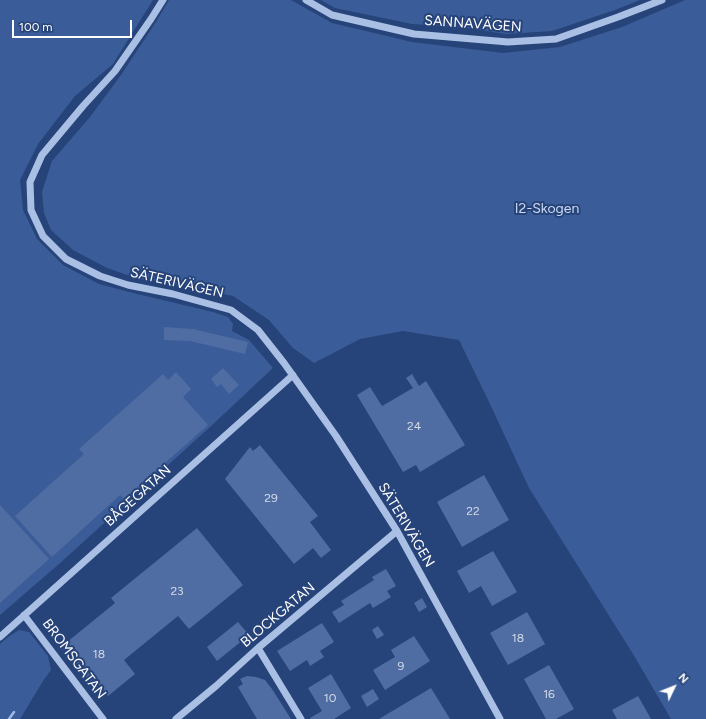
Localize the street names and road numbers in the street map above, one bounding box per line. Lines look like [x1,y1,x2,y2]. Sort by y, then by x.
street label: SANNAVÄGEN [424,12,522,36]
street label: SÄTERIVÄGEN [129,264,225,302]
street label: BÅGEGATAN [101,462,175,530]
street label: SÄTERIVÄGEN [374,480,438,570]
street label: BLOCKGATAN [237,579,319,651]
street label: BROMSGATAN [39,616,109,702]

